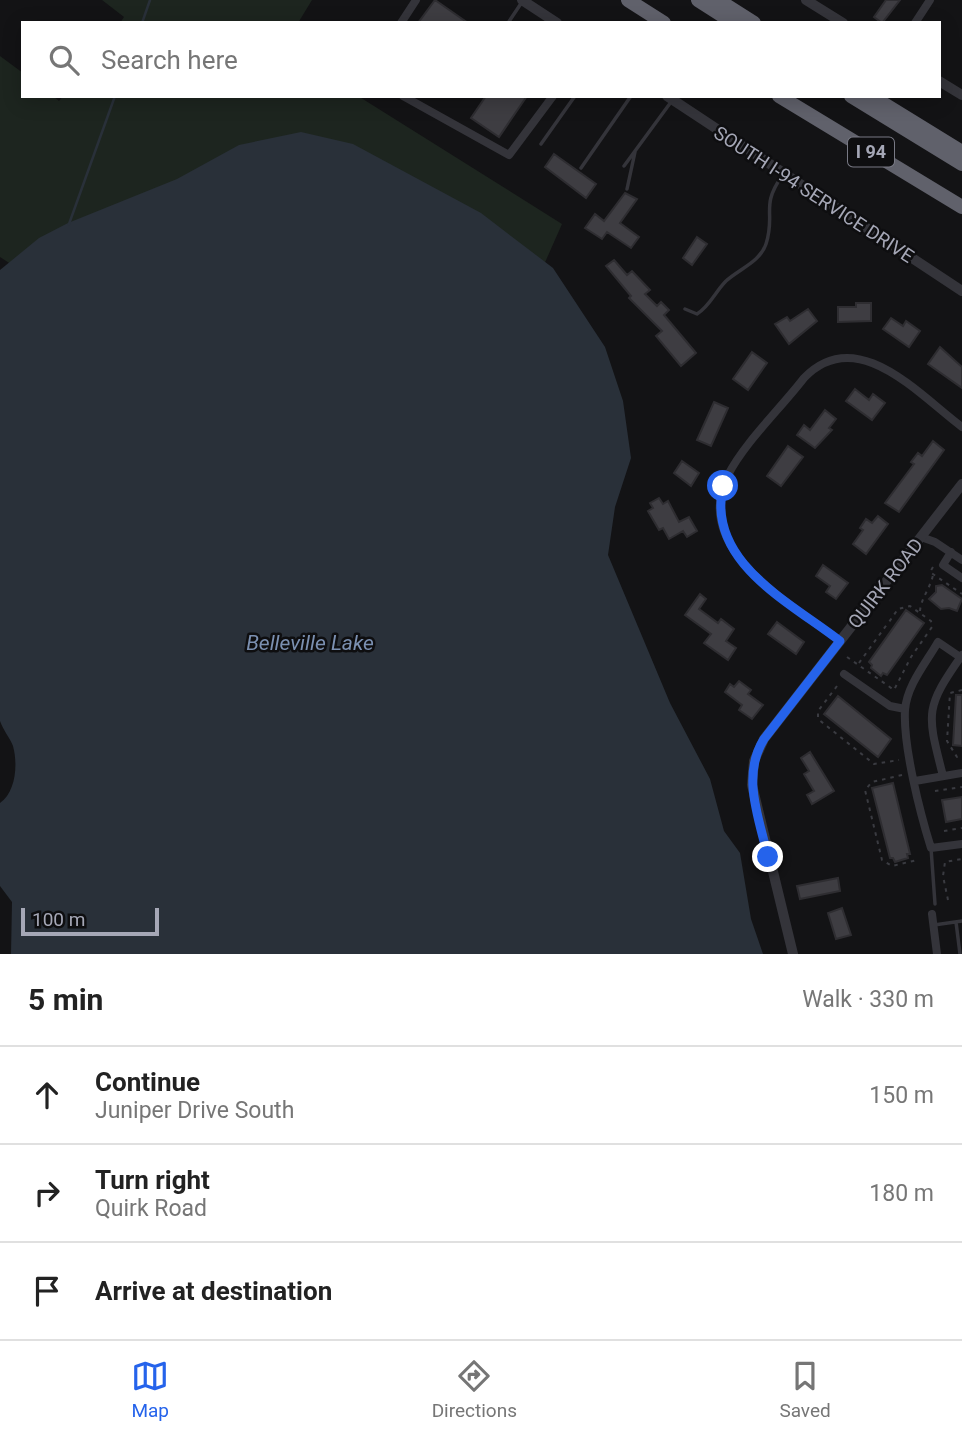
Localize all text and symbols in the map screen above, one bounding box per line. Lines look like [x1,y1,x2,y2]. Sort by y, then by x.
search box [21,21,941,98]
icon: search [45,41,83,79]
text: Search here [101,45,238,75]
street label: SOUTH I-94 SERVICE DRIVE [709,121,918,268]
road number: I 94 [848,138,894,167]
route start [707,470,738,501]
street label: QUIRK ROAD [843,534,928,633]
water label: Belleville Lake [246,631,374,655]
route end [752,841,783,872]
scale bar [21,905,159,937]
text: 100 m [32,908,85,931]
text: 5 min [28,982,103,1017]
text: Walk · 330 m [802,986,934,1013]
text: Continue [95,1067,200,1097]
icon: ahead [28,1076,66,1114]
text: 150 m [869,1082,934,1109]
text: Juniper Drive South [95,1097,294,1124]
text: Turn right [95,1165,210,1195]
icon: right [28,1174,66,1212]
text: 180 m [869,1180,934,1207]
text: Quirk Road [95,1195,207,1222]
icon: arrive [28,1272,66,1310]
text: Arrive at destination [95,1276,332,1306]
tab: Map [131,1357,169,1422]
tab: Directions [432,1357,517,1422]
tab: Saved [779,1357,831,1422]

